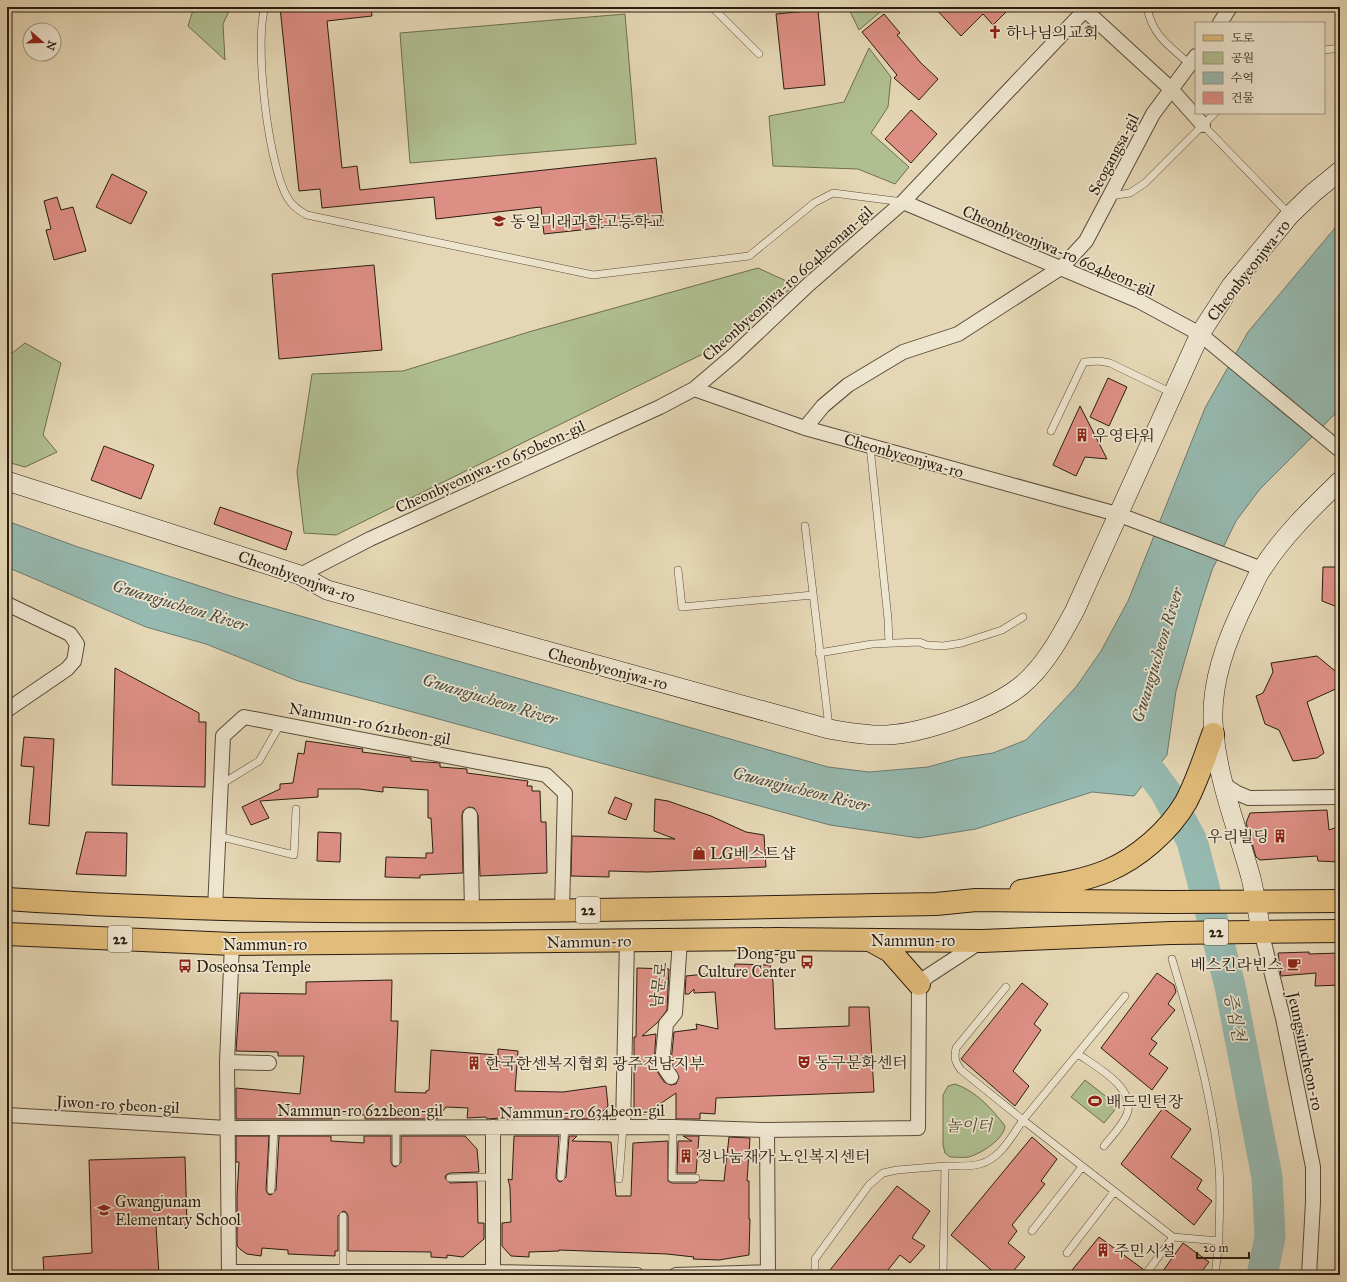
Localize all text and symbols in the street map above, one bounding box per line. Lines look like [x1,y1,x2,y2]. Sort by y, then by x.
north arrow [22,22,62,62]
legend [1195,22,1325,114]
place label: 하나님의교회 [1006,23,1099,42]
church icon: 하나님의교회 [987,24,1003,40]
text: 도로 [1231,31,1255,45]
text: N [43,39,59,52]
text: 공원 [1231,51,1254,65]
text: 수역 [1231,71,1254,85]
text: 건물 [1231,91,1255,105]
street label: Seogangsa-gil [1084,110,1144,199]
street label: Cheonbyeonjwa-ro 604beonan-gil [698,201,878,366]
street label: Cheonbyeonjwa-ro 604beon-gil [959,201,1159,301]
place label: 동일미래과학고등학교 [510,212,665,231]
school or university icon: 동일미래과학고등학교 [491,213,507,229]
street label: Cheonbyeonjwa-ro [1203,216,1294,325]
street label: Cheonbyeonjwa-ro 650beon-gil [392,416,589,518]
place label: 우영타워 [1093,426,1155,445]
building icon: 우영타워 [1074,427,1090,443]
street label: Cheonbyeonjwa-ro [842,429,966,482]
street label: Cheonbyeonjwa-ro [236,546,358,606]
water label: Gwangjucheon River [110,575,251,636]
water label: Gwangjucheon River [1127,584,1188,725]
street label: Cheonbyeonjwa-ro [546,643,670,694]
water label: Gwangjucheon River [420,669,561,730]
street label: Nammun-ro 621beon-gil [287,698,453,750]
water label: Gwangjucheon River [730,762,872,817]
place label: 우리빌딩 [1207,827,1269,846]
building icon: 우리빌딩 [1272,828,1288,844]
place label: LG베스트샵 [710,844,796,863]
shop icon: LG베스트샵 [691,845,707,861]
road number: 22 [576,897,600,923]
road number: 22 [1204,919,1228,945]
road number: 22 [108,926,132,952]
street label: Nammun-ro [547,931,631,952]
street label: Nammun-ro [871,931,955,950]
street label: Nammun-ro [223,935,307,954]
place label: Dong-gu Culture Center [698,944,796,981]
bus stop icon: Dong-gu Culture Center [799,954,815,970]
place label: 베스킨라빈스 [1190,955,1284,974]
cafe icon: 베스킨라빈스 [1286,956,1302,972]
place label: Doseonsa Temple [196,957,311,976]
bus stop icon: Doseonsa Temple [177,958,193,974]
street label: 남문로 [646,960,671,1009]
street label: Jeungsimcheon-ro [1282,988,1327,1112]
water label: 증심천 [1220,991,1250,1045]
place label: 동구문화센터 [815,1053,908,1072]
place label: 한국한센복지협회 광주전남지부 [485,1054,705,1073]
theatre icon: 동구문화센터 [796,1054,812,1070]
building icon: 한국한센복지협회 광주전남지부 [466,1055,482,1071]
street label: Jiwon-ro 5beon-gil [54,1092,181,1118]
place label: 배드민턴장 [1106,1092,1184,1111]
sports icon: 배드민턴장 [1087,1093,1103,1109]
street label: Nammun-ro 622beon-gil [277,1101,444,1121]
street label: Nammun-ro 634beon-gil [499,1101,666,1123]
park label: 놀이터 [946,1116,994,1135]
place label: 정나눔재가 노인복지센터 [697,1147,870,1166]
building icon: 정나눔재가 노인복지센터 [678,1148,694,1164]
place label: Gwangjunam Elementary School [115,1192,241,1229]
school or university icon: Gwangjunam Elementary School [96,1202,112,1218]
scale bar [1197,1234,1249,1260]
place label: 주민시설 [1114,1241,1176,1260]
text: 20 m [1203,1241,1229,1255]
building icon: 주민시설 [1095,1242,1111,1258]

